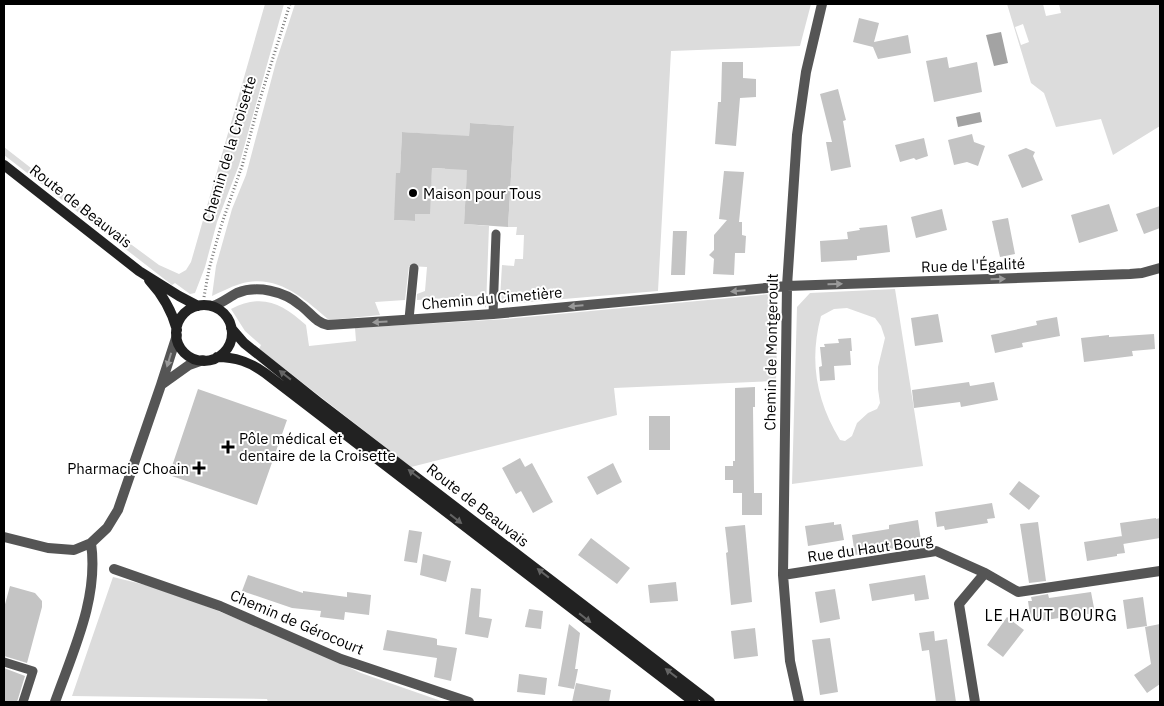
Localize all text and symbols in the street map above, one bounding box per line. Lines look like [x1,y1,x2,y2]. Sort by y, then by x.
street label: Chemin de la Croisette [198,73,260,225]
street label: Route de Beauvais [26,160,136,252]
place label: Maison pour Tous [423,184,541,203]
marker: Maison pour Tous [407,187,419,199]
street label: Rue de l'Égalité [921,254,1025,276]
street label: Chemin de Montgeroult [760,273,782,431]
one-way arrow [990,275,1006,283]
one-way arrow [828,280,844,288]
street label: Chemin du Cimetière [421,282,563,314]
one-way arrow [730,287,746,295]
one-way arrow [568,302,584,310]
one-way arrow [371,318,387,326]
one-way arrow [165,352,173,367]
one-way arrow [279,370,292,381]
place label: Pôle médical et dentaire de la Croisette [239,429,396,465]
marker: Pôle médical et dentaire de la Croisette [221,440,235,454]
place label: Pharmacie Choain [67,459,189,478]
street label: Route de Beauvais [423,459,533,551]
marker: Pharmacie Choain [193,462,205,474]
one-way arrow [408,469,421,480]
one-way arrow [450,514,463,525]
street label: Rue du Haut Bourg [806,530,934,566]
one-way arrow [537,568,550,579]
street label: Chemin de Gérocourt [227,585,367,659]
district label: LE HAUT BOURG [984,605,1118,625]
one-way arrow [578,613,591,624]
one-way arrow [665,667,678,678]

